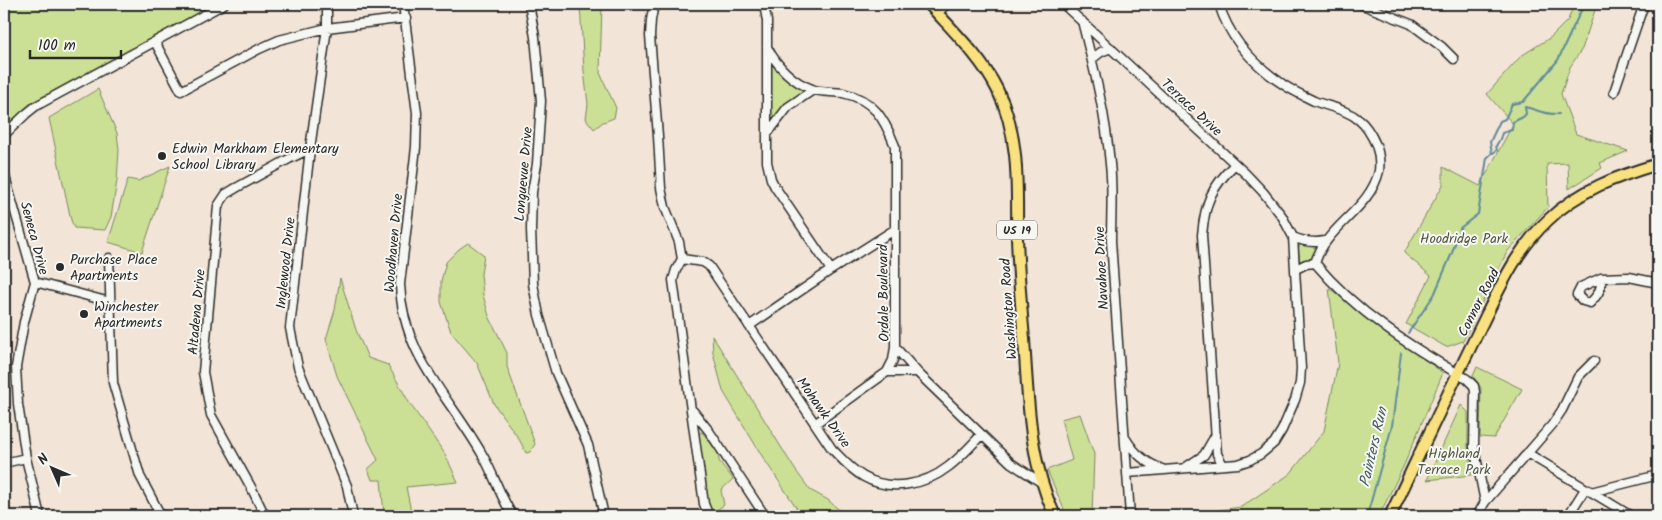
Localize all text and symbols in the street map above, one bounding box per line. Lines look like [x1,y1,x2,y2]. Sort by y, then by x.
scale bar [30,28,121,60]
text: 100 m [38,34,76,58]
street label: Terrace Drive [1156,73,1227,142]
street label: Longuevue Drive [509,125,539,222]
place label: Edwin Markham Elementary School Library [172,138,339,176]
marker: Edwin Markham Elementary School Library [156,150,168,162]
street label: Woodhaven Drive [379,192,409,293]
street label: Seneca Drive [14,199,55,278]
street label: Inglewood Drive [270,215,302,310]
road number: US 19 [997,220,1037,240]
street label: Navahoe Drive [1089,225,1115,310]
park label: Hoodridge Park [1420,228,1508,250]
street label: Ordale Boulevard [872,243,896,342]
place label: Purchase Place Apartments [70,249,158,287]
street label: Washington Road [994,257,1024,360]
marker: Purchase Place Apartments [54,261,66,273]
street label: Connor Road [1452,263,1506,341]
street label: Altadena Drive [182,268,212,356]
place label: Winchester Apartments [94,296,162,334]
marker: Winchester Apartments [78,308,90,320]
street label: Mohawk Drive [791,373,856,453]
water label: Painters Run [1353,404,1395,489]
north arrow [28,442,78,492]
park label: Highland Terrace Park [1417,443,1491,481]
text: N [33,448,55,470]

